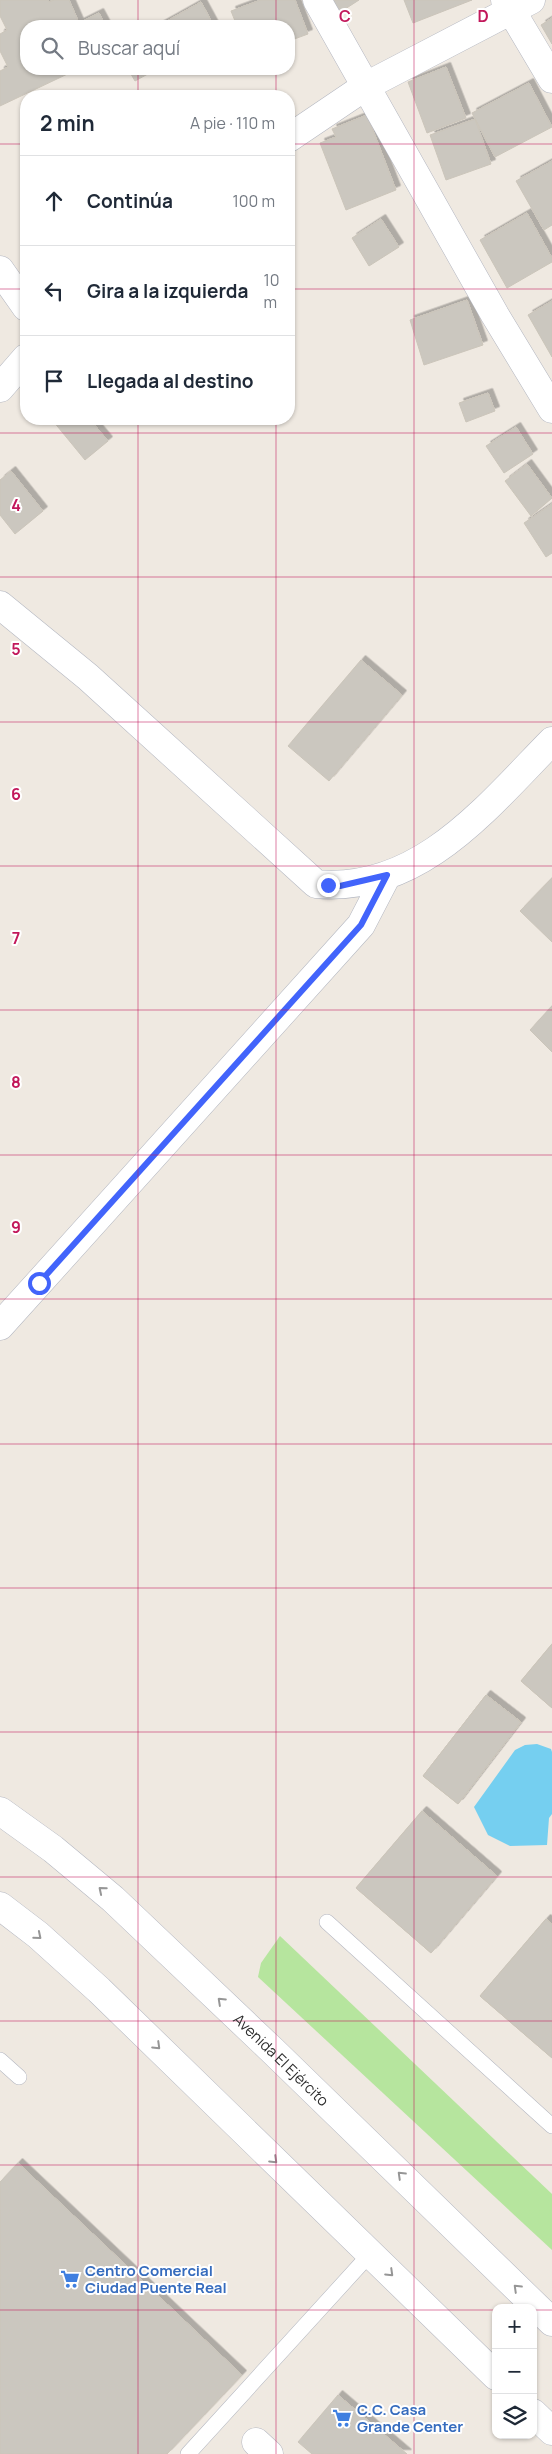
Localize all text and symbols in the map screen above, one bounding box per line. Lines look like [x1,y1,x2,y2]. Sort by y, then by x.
text: C [339,5,351,27]
text: D [477,5,489,27]
search box [20,20,295,75]
icon: search [38,34,66,62]
text: Buscar aquí [78,35,180,61]
text: 2 min [40,109,95,137]
text: A pie · 110 m [190,112,275,134]
icon: ahead [40,187,68,215]
text: Continúa [87,188,173,214]
text: 100 m [232,190,275,212]
text: 10 m [263,269,279,313]
icon: left [40,277,68,305]
text: Gira a la izquierda [87,278,248,304]
icon: arrive [40,367,68,395]
text: Llegada al destino [87,368,254,394]
text: 4 [11,494,21,516]
text: 5 [11,638,21,660]
text: 6 [11,783,21,805]
route end [317,874,340,897]
text: 7 [12,927,20,949]
text: 8 [11,1071,21,1093]
text: 9 [11,1216,21,1238]
route start [28,1272,51,1295]
one-way arrow [99,1887,108,1896]
one-way arrow [33,1930,42,1939]
one-way arrow [217,1998,226,2007]
street label: Avenida El Ejército [229,2009,334,2111]
one-way arrow [151,2041,160,2050]
one-way arrow [268,2154,277,2163]
one-way arrow [397,2172,406,2181]
place label: Centro Comercial Ciudad Puente Real [85,2260,227,2298]
one-way arrow [384,2267,393,2276]
supermarket icon: Centro Comercial Ciudad Puente Real [59,2268,81,2290]
one-way arrow [514,2285,523,2294]
map controls [492,2304,537,2439]
button: + [492,2304,537,2349]
button: − [492,2349,537,2394]
button: layers [492,2394,537,2439]
place label: C.C. Casa Grande Center [357,2399,463,2437]
supermarket icon: C.C. Casa Grande Center [331,2407,353,2429]

